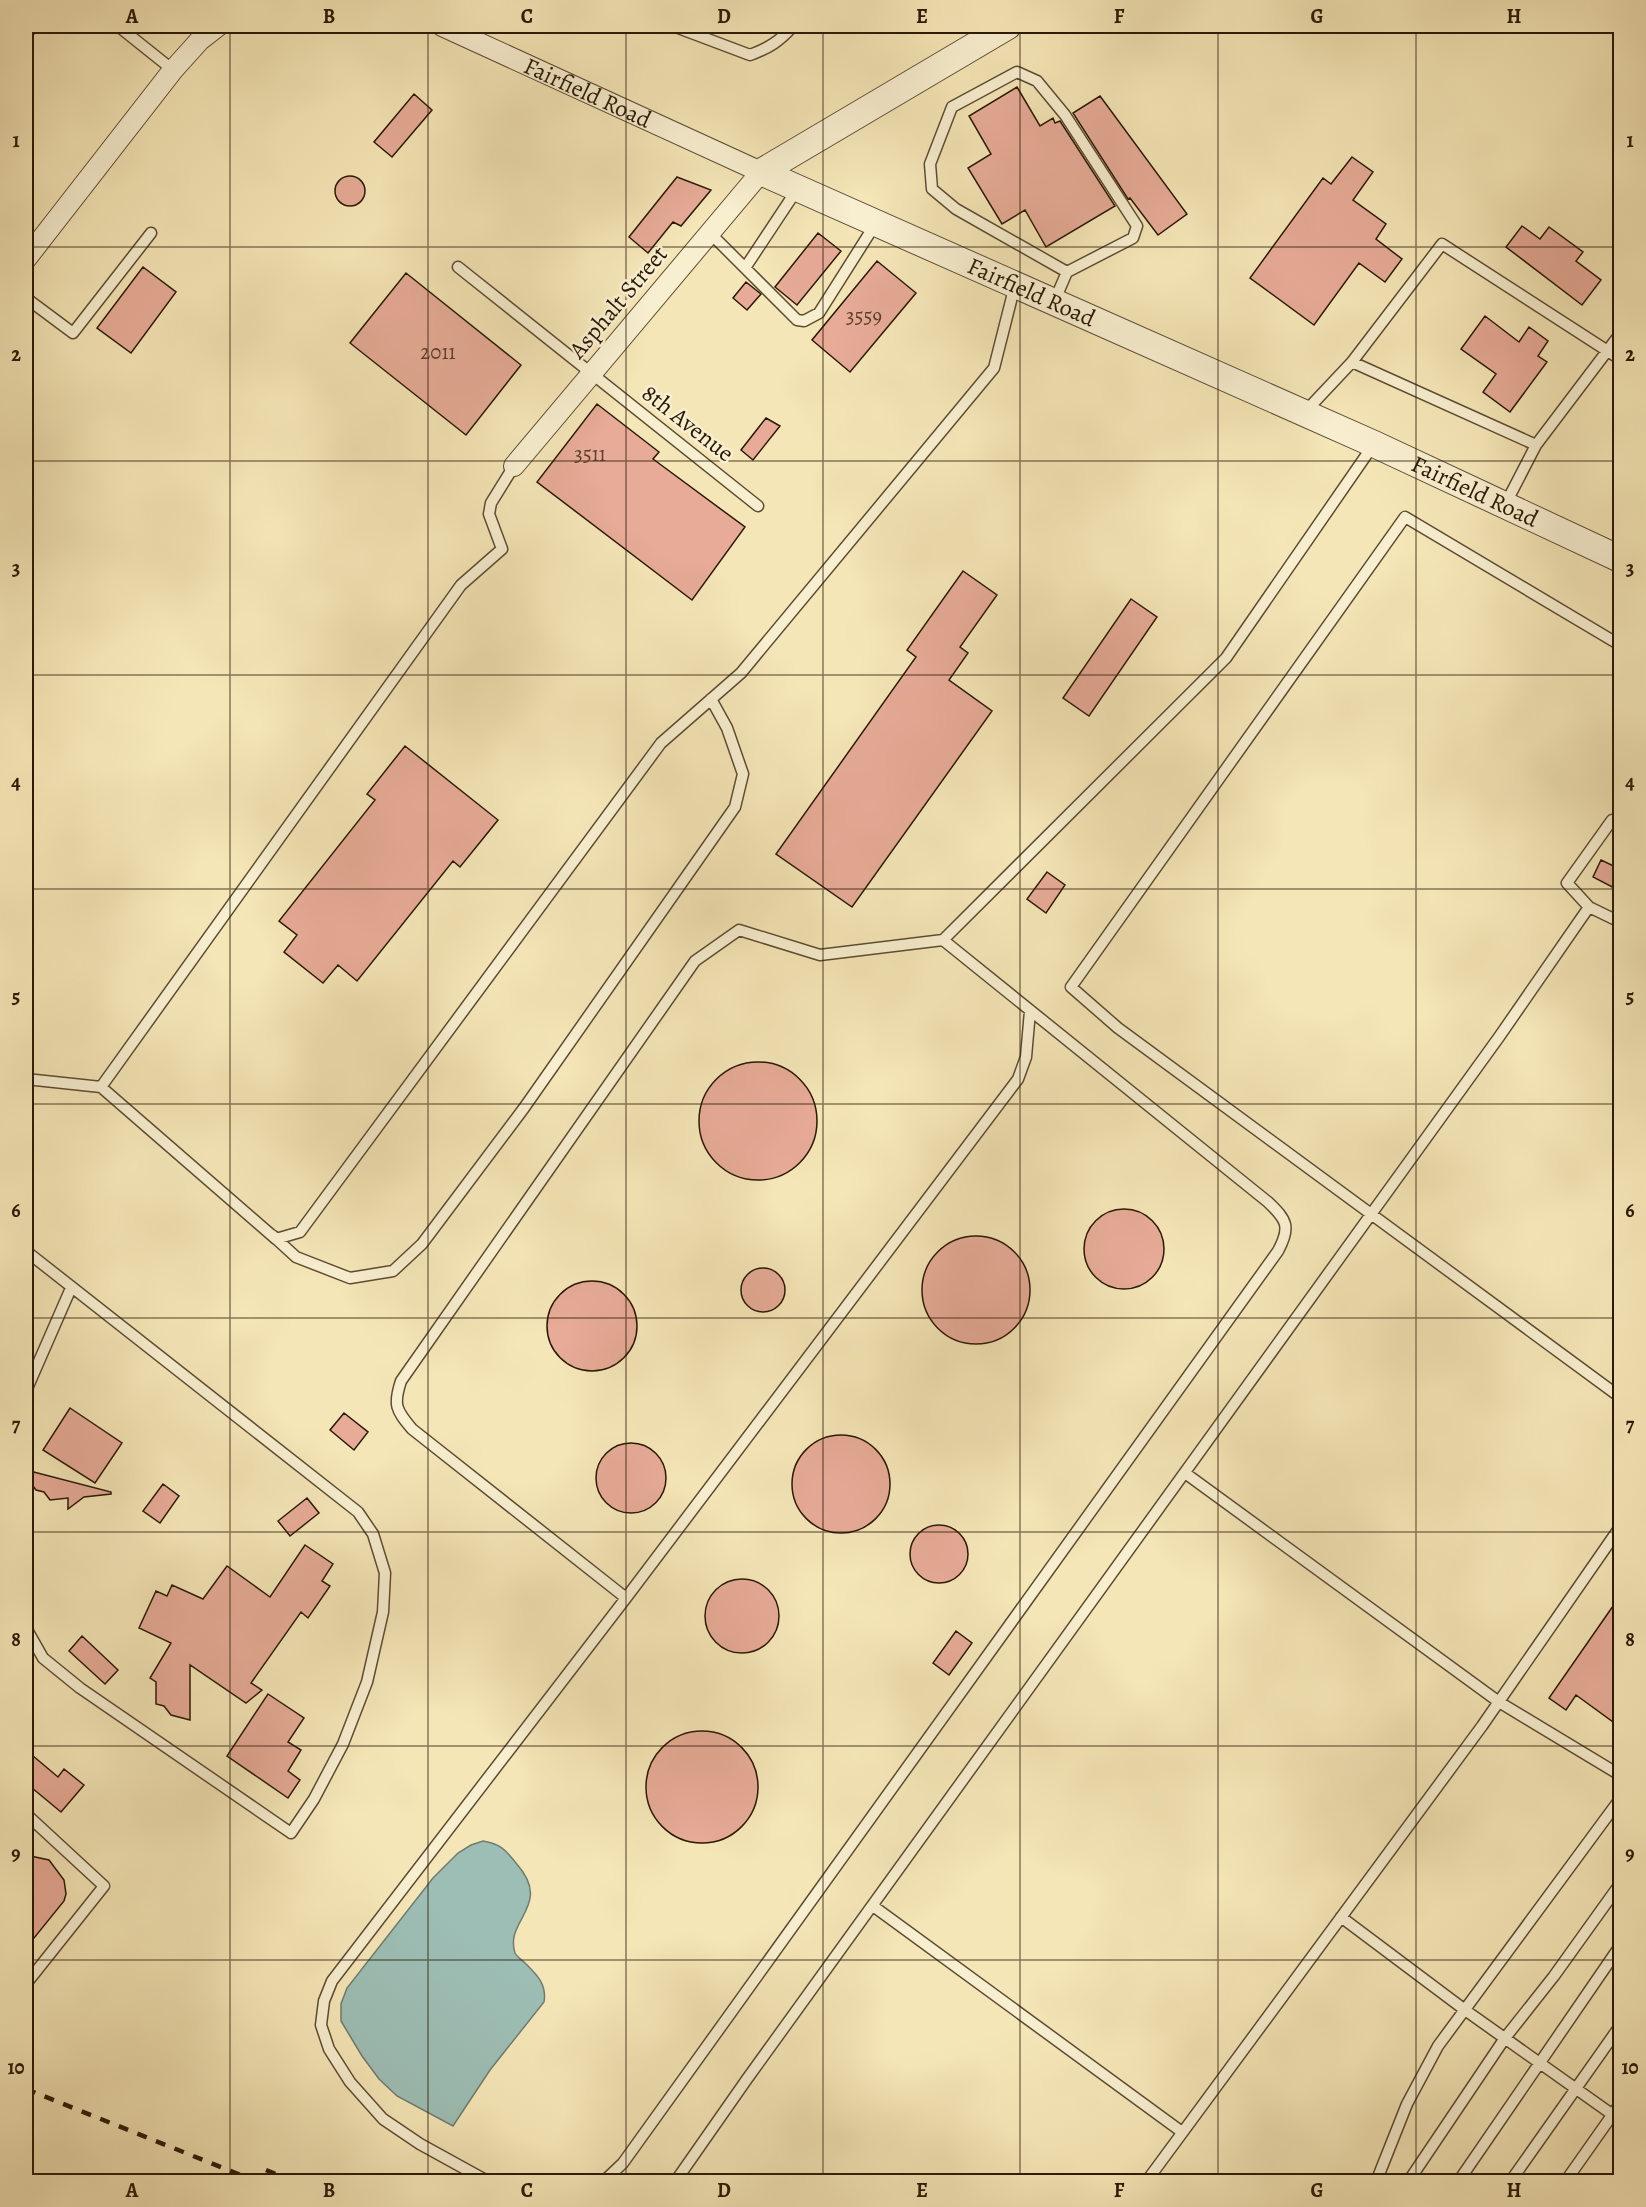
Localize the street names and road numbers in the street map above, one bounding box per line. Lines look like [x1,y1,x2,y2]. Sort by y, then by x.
street label: Fairfield Road [519,50,656,136]
street label: Asphalt Street [561,239,675,366]
street label: Fairfield Road [963,250,1101,334]
street label: 8th Avenue [635,377,741,469]
street label: Fairfield Road [1406,448,1544,535]

